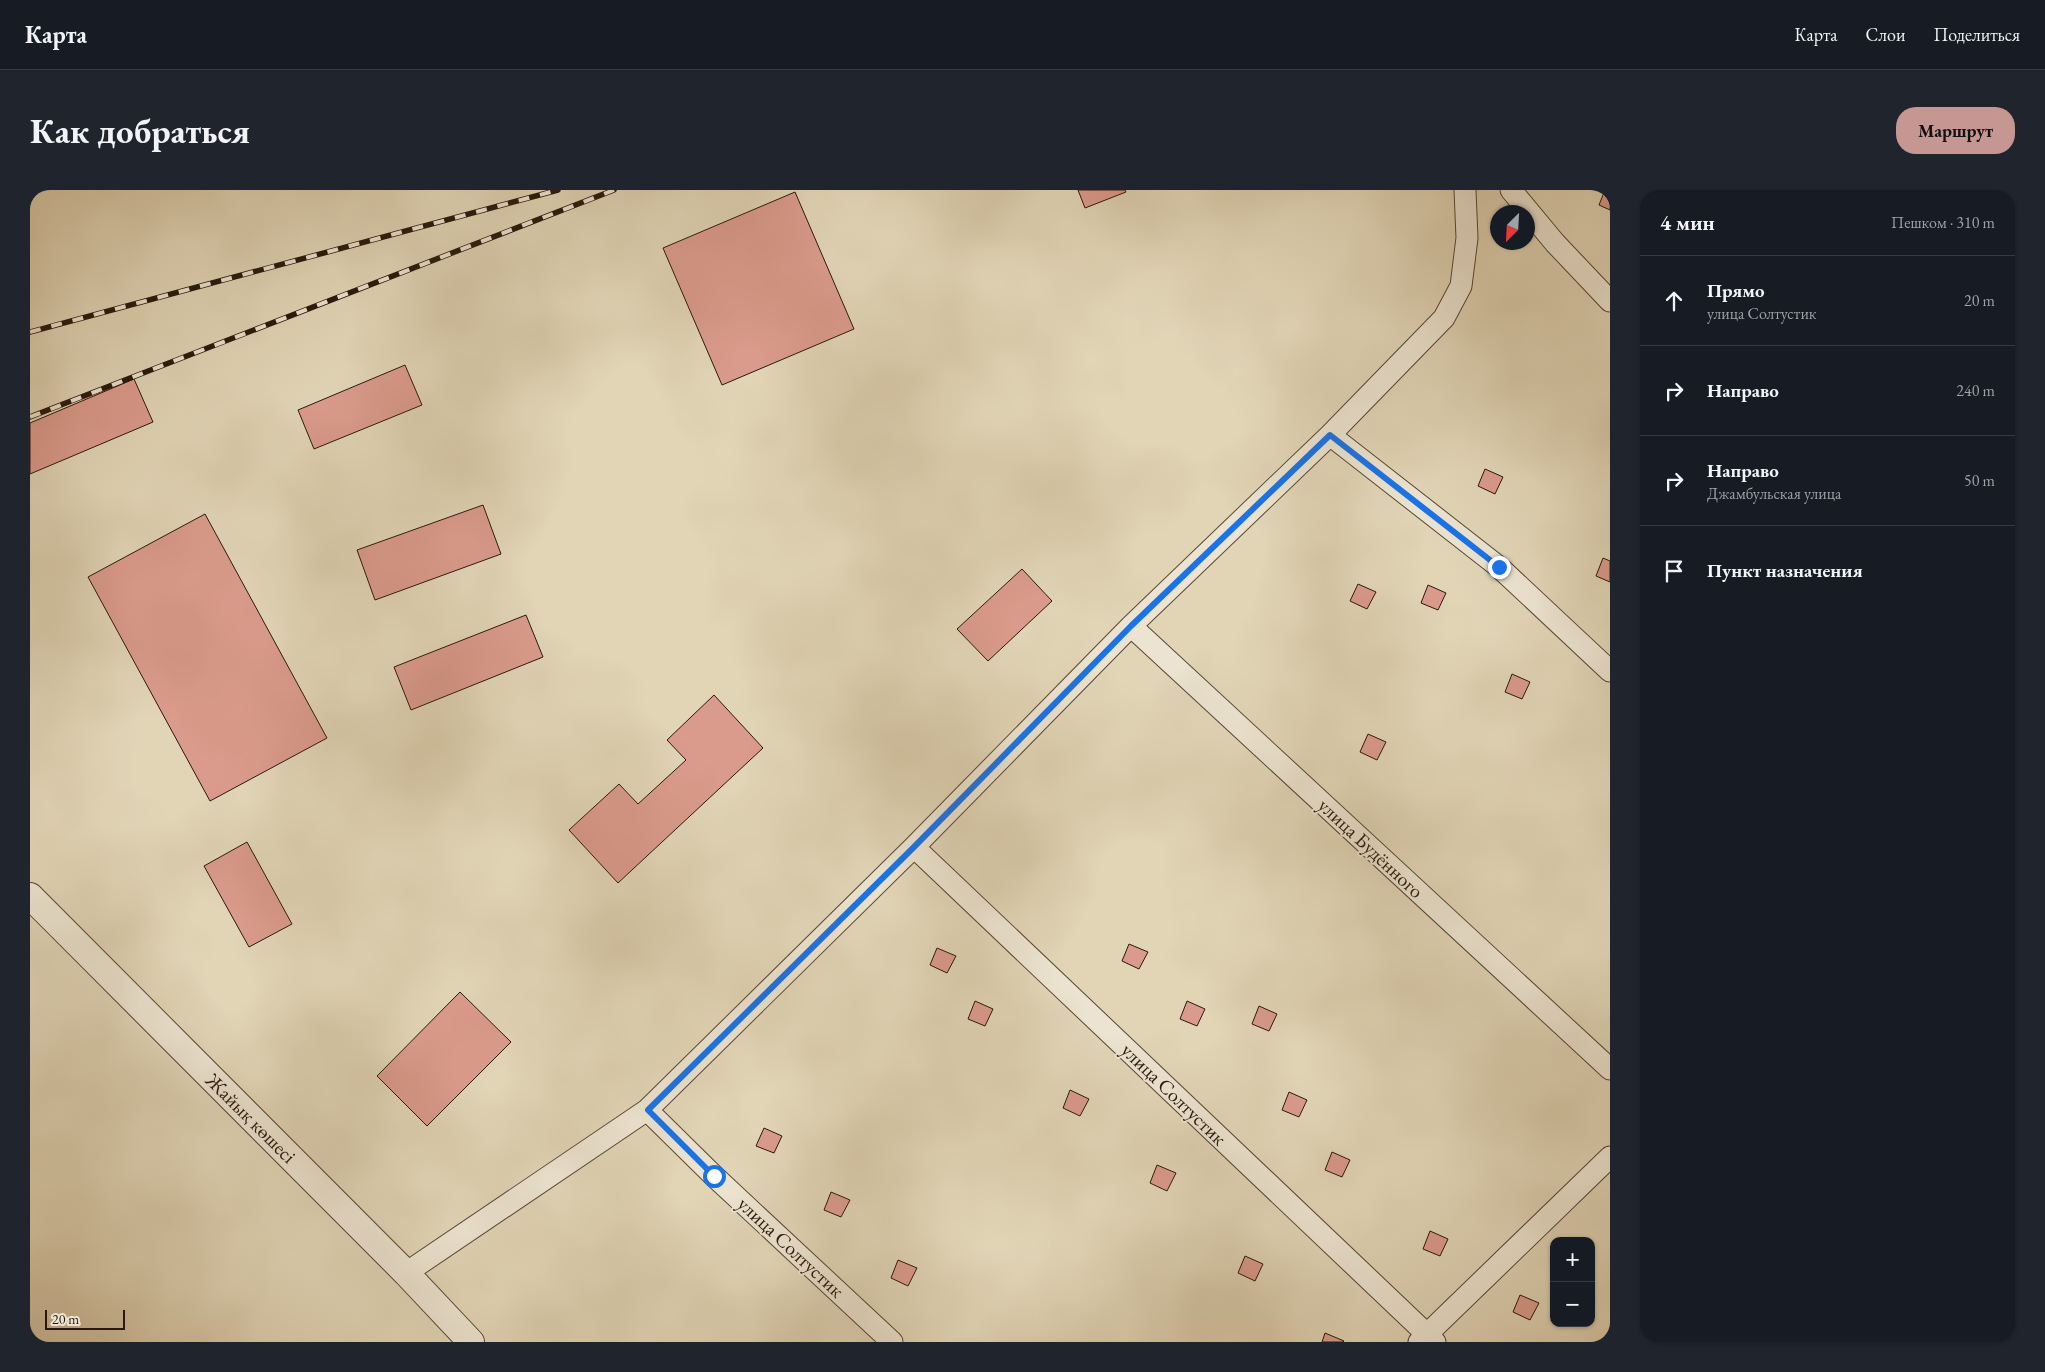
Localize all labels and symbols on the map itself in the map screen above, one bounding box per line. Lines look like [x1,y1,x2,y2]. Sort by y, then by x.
north arrow [1490,205,1535,250]
route end [1488,556,1511,579]
street label: улица Будённого [1313,792,1429,904]
street label: улица Солтустик [1116,1037,1233,1151]
street label: Жайық көшесі [200,1067,302,1169]
route start [703,1165,726,1188]
street label: улица Солтустик [732,1191,850,1303]
scale bar [45,1307,125,1330]

